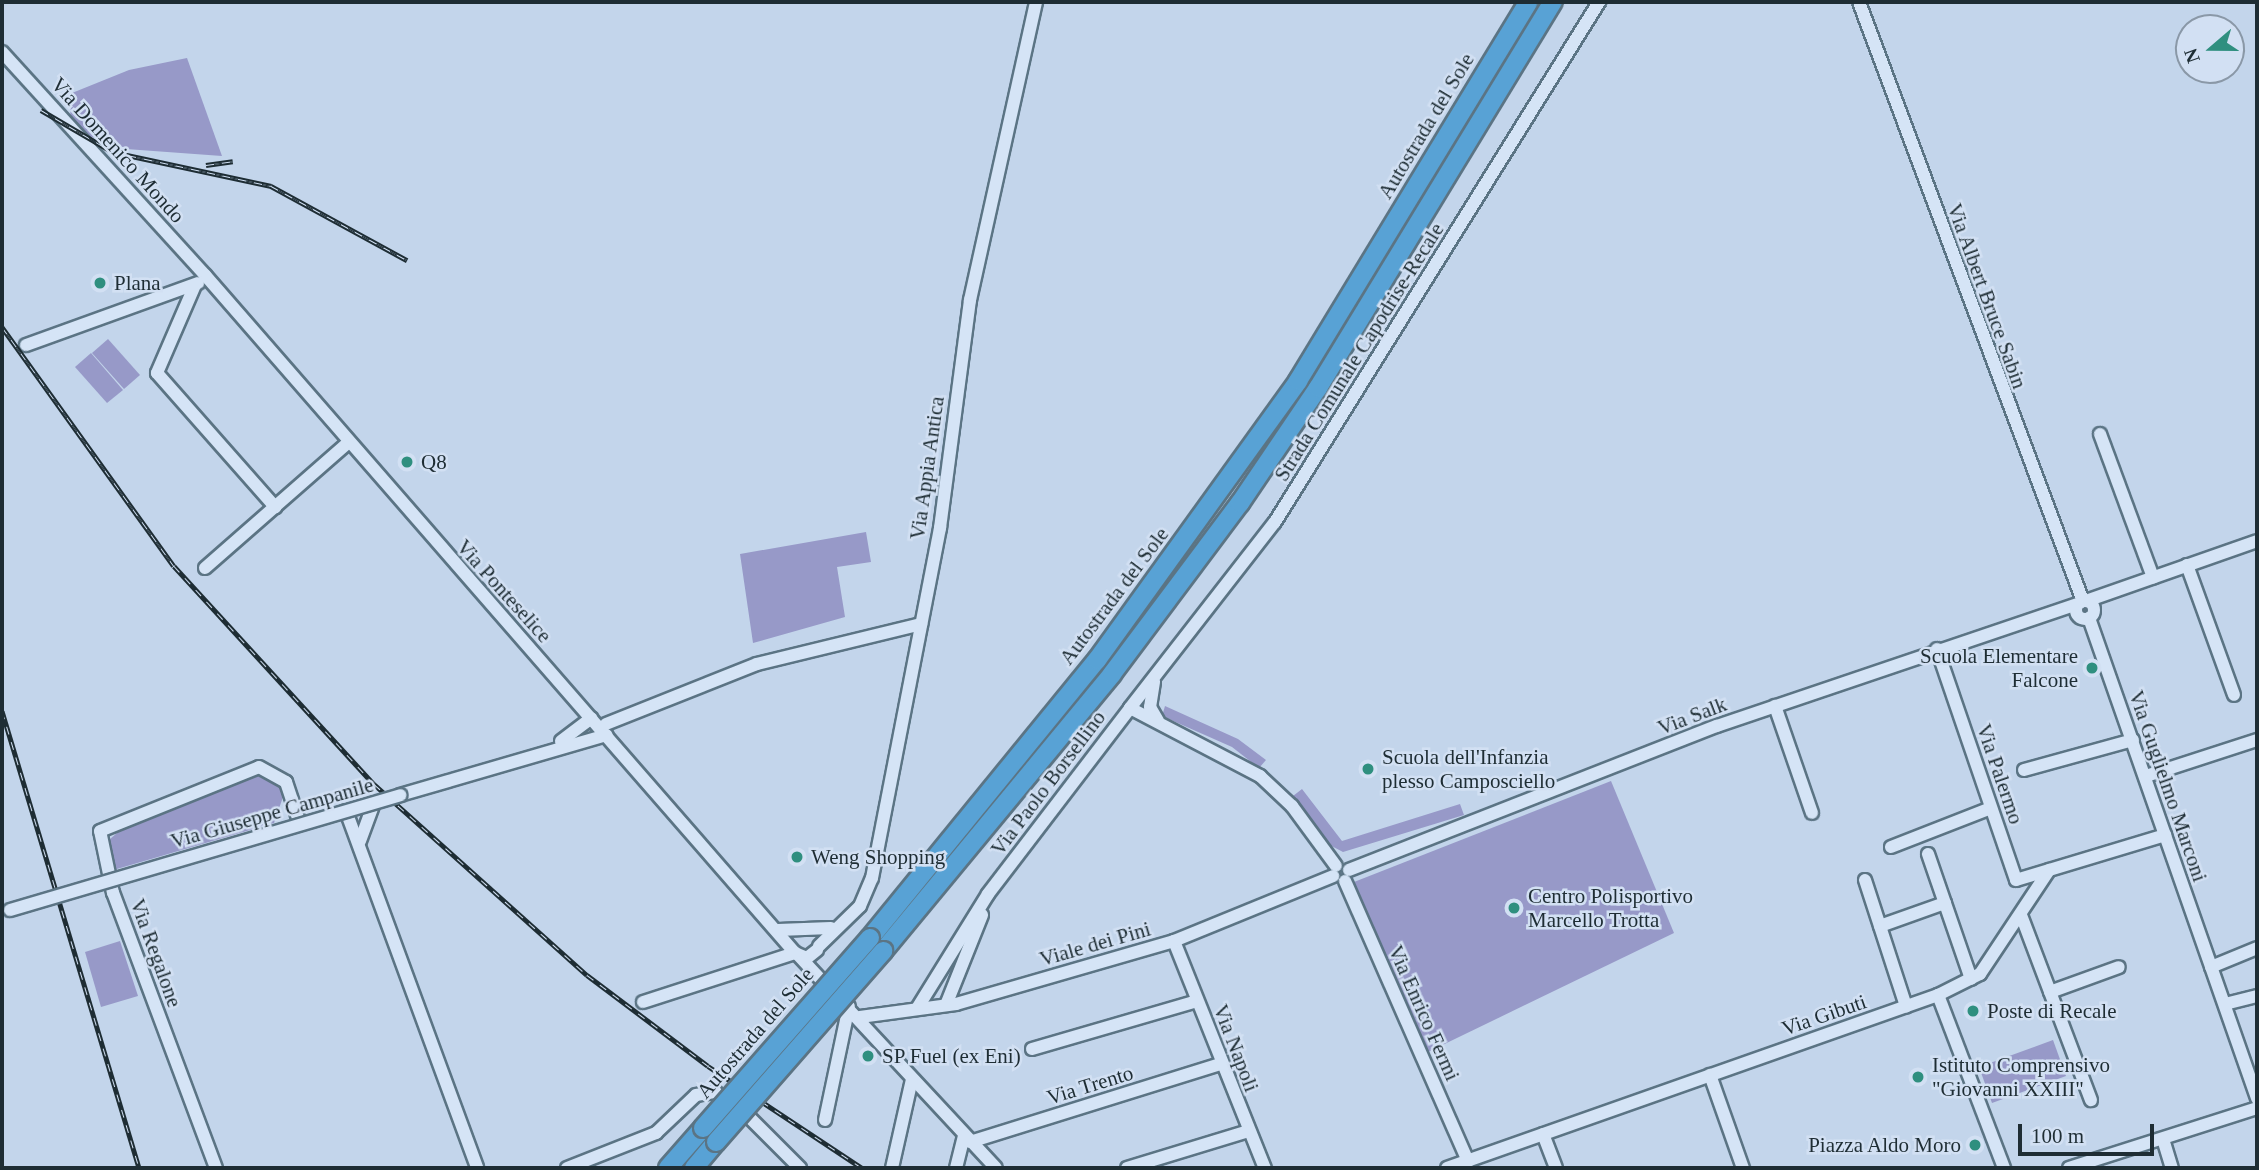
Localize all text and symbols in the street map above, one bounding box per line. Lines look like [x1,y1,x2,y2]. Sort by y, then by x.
north arrow [2175,14,2245,84]
text: N [2179,46,2204,66]
street label: Autostrada del Sole [1373,49,1479,203]
street label: Via Domenico Mondo [46,72,190,228]
street label: Via Albert Bruce Sabin [1942,199,2032,393]
street label: Strada Comunale Capodrise-Recale [1269,218,1449,486]
place label: Plana [114,270,161,296]
marker: Plana [92,275,108,291]
street label: Via Appia Antica [904,394,950,542]
place label: Q8 [421,449,447,475]
marker: Q8 [399,454,415,470]
street label: Autostrada del Sole [1054,522,1174,670]
street label: Via Ponteselice [451,534,557,648]
place label: Scuola Elementare Falcone [1920,643,2078,693]
marker: Scuola Elementare Falcone [2084,660,2100,676]
street label: Via Guglielmo Marconi [2123,687,2213,885]
street label: Via Salk [1654,691,1730,741]
street label: Via Paolo Borsellino [985,706,1111,860]
street label: Via Palermo [1971,721,2029,827]
place label: Scuola dell'Infanzia plesso Camposciello [1382,744,1555,794]
marker: Scuola dell'Infanzia plesso Camposciello [1360,761,1376,777]
street label: Via Giuseppe Campanile [168,772,376,854]
place label: Weng Shopping [811,844,945,870]
marker: Weng Shopping [789,849,805,865]
place label: Centro Polisportivo Marcello Trotta [1528,883,1693,933]
street label: Via Regalone [125,895,187,1011]
marker: Centro Polisportivo Marcello Trotta [1506,900,1522,916]
street label: Viale dei Pini [1037,916,1153,972]
street label: Via Enrico Fermi [1383,941,1465,1085]
street label: Autostrada del Sole [691,962,819,1104]
street label: Via Gibuti [1778,989,1870,1041]
place label: Poste di Recale [1987,998,2116,1024]
street label: Via Napoli [1208,1001,1264,1095]
marker: Poste di Recale [1965,1003,1981,1019]
place label: SP Fuel (ex Eni) [882,1043,1021,1069]
marker: SP Fuel (ex Eni) [860,1048,876,1064]
place label: Istituto Comprensivo "Giovanni XXIII" [1932,1052,2110,1102]
street label: Via Trento [1043,1060,1137,1110]
marker: Istituto Comprensivo "Giovanni XXIII" [1910,1069,1926,1085]
scale bar [2021,1110,2158,1154]
text: 100 m [2031,1124,2084,1148]
place label: Piazza Aldo Moro [1807,1132,1961,1158]
marker: Piazza Aldo Moro [1967,1137,1983,1153]

